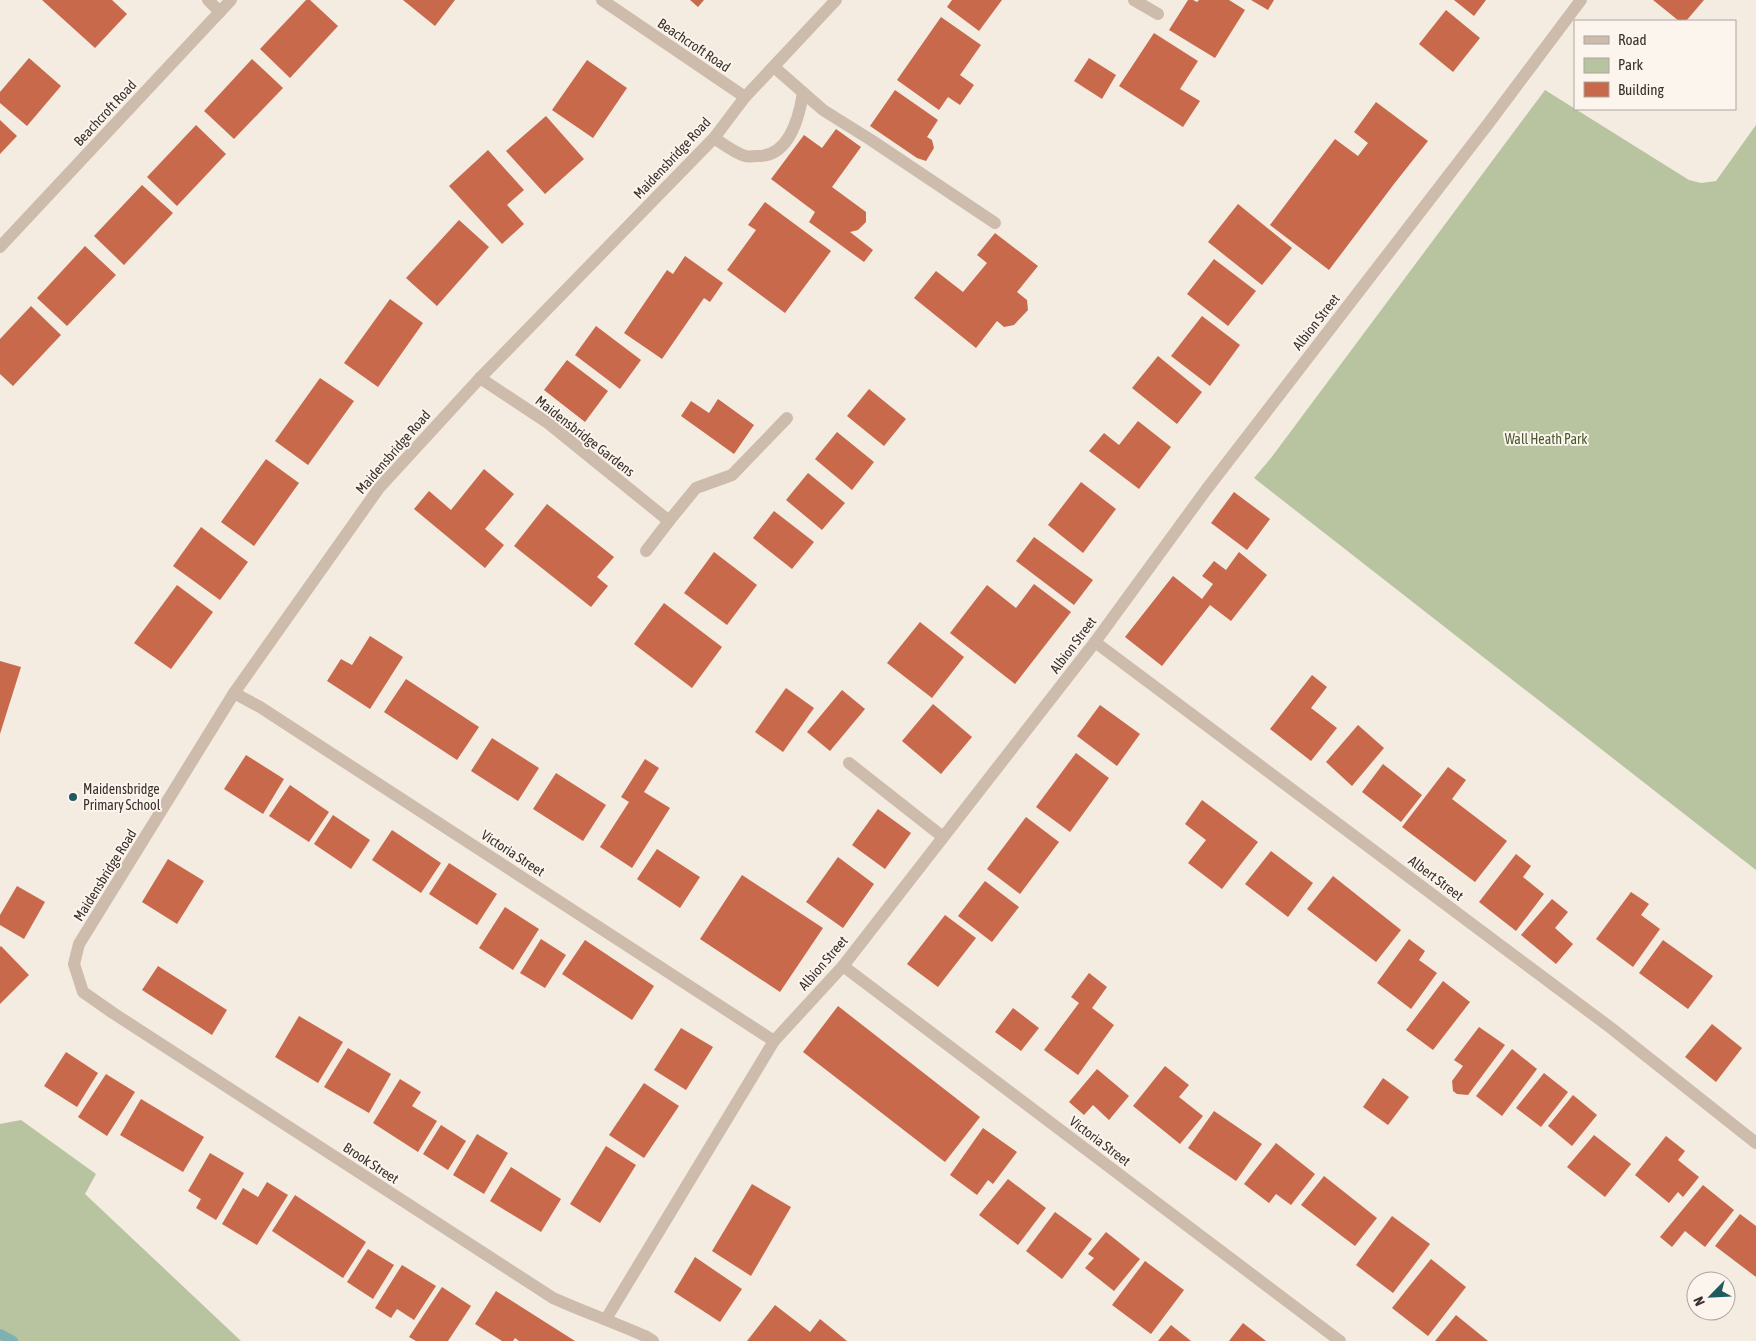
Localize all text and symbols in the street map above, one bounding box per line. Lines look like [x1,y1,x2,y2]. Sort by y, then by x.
street label: Beachcroft Road [655,15,733,75]
legend [1574,20,1736,110]
text: Road [1618,31,1647,48]
text: Park [1618,56,1643,73]
street label: Beachcroft Road [71,77,139,149]
text: Building [1618,81,1664,98]
street label: Maidensbridge Road [630,114,714,202]
street label: Albion Street [1289,291,1343,353]
street label: Maidensbridge Gardens [532,392,638,480]
street label: Maidensbridge Road [352,407,434,497]
park label: Wall Heath Park [1505,431,1587,447]
street label: Albion Street [1047,614,1099,676]
place label: Maidensbridge Primary School [83,781,161,813]
marker: Maidensbridge Primary School [67,791,79,803]
street label: Maidensbridge Road [70,826,140,924]
street label: Victoria Street [478,827,548,879]
street label: Albert Street [1406,852,1466,904]
street label: Albion Street [795,933,851,993]
street label: Victoria Street [1066,1113,1134,1169]
street label: Brook Street [340,1139,402,1187]
north arrow [1686,1271,1736,1321]
text: N [1690,1294,1708,1308]

